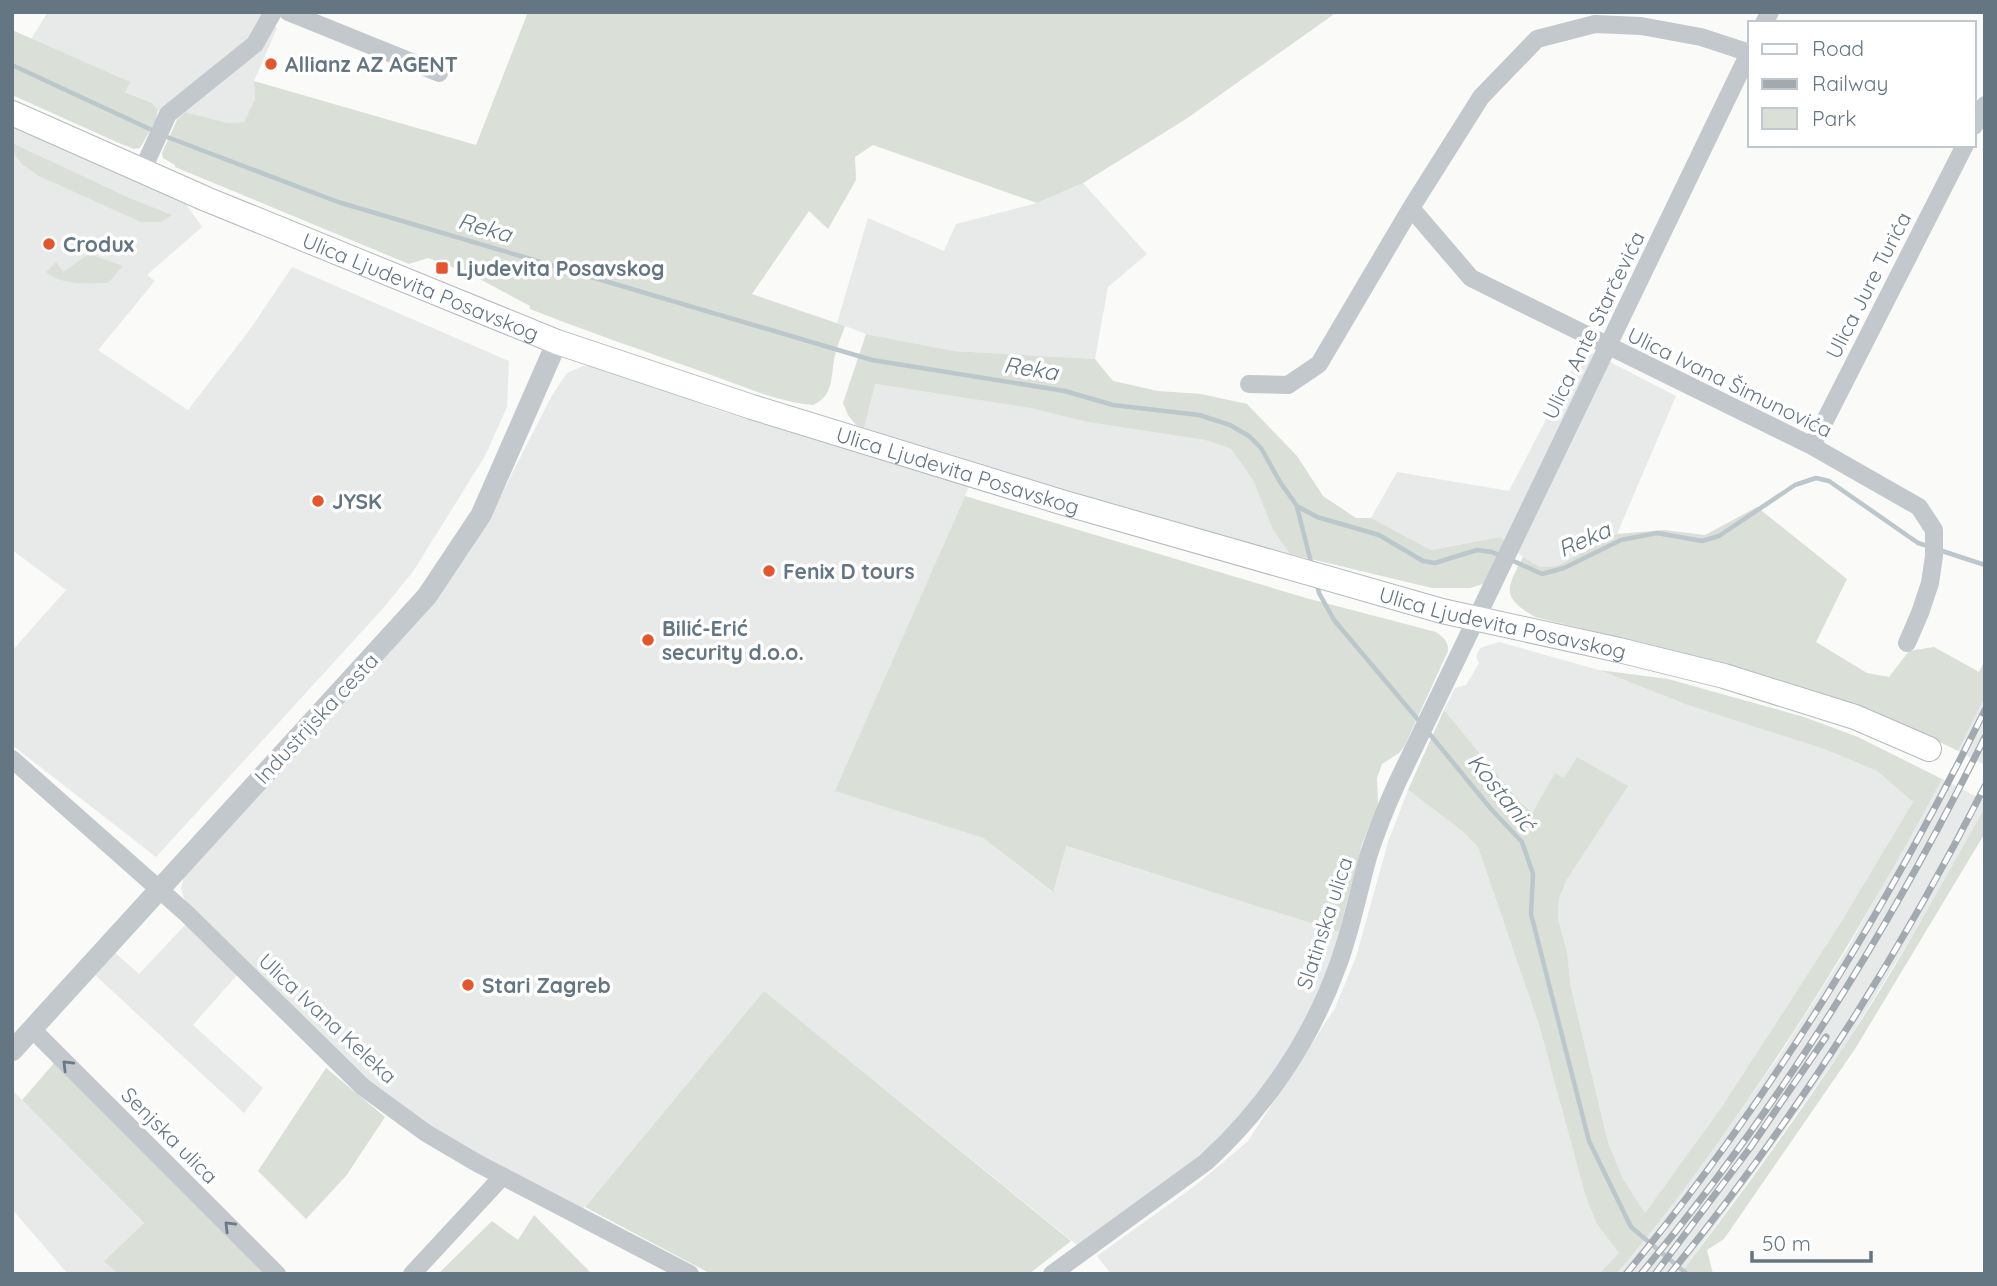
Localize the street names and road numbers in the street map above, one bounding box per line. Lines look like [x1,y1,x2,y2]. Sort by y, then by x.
street label: Ulica Jure Turića [1820,207,1916,363]
street label: Ulica Ljudevita Posavskog [299,227,543,346]
street label: Ulica Ante Starčevića [1536,227,1650,423]
street label: Ulica Ivana Šimunovića [1623,321,1837,443]
street label: Ulica Ljudevita Posavskog [833,421,1082,520]
street label: Ulica Ljudevita Posavskog [1376,581,1629,664]
street label: Industrijska cesta [249,647,383,789]
street label: Slatinska ulica [1290,854,1358,992]
street label: Ulica Ivana Keleka [254,947,402,1089]
street label: Senjska ulica [116,1081,224,1189]

